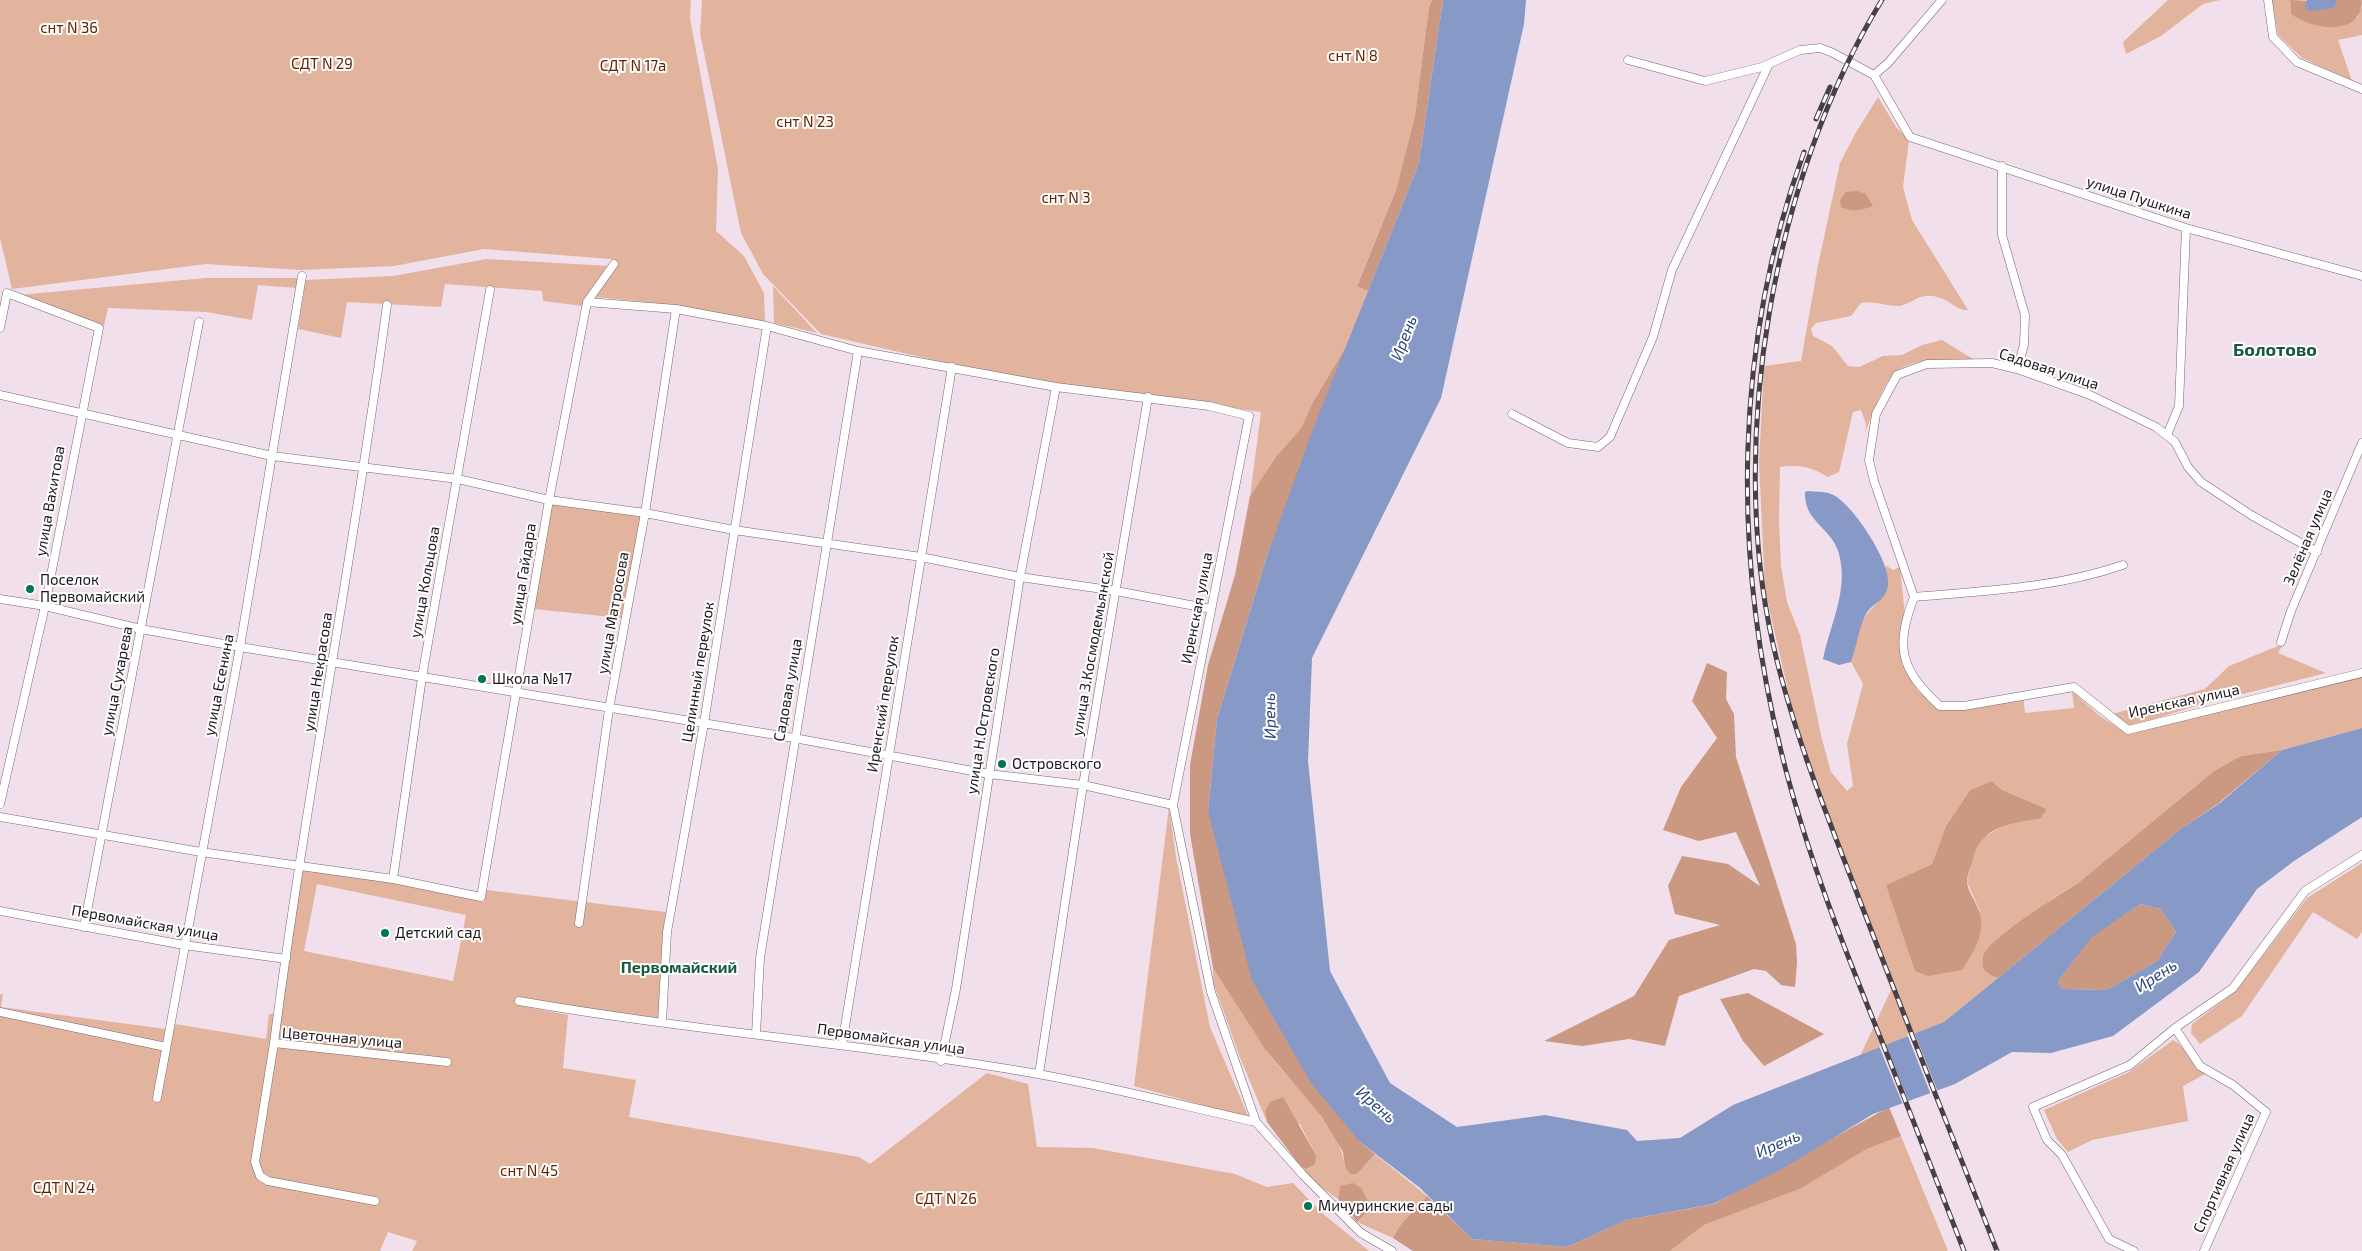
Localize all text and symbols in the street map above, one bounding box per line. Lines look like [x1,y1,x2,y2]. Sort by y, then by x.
park label: снт N 36 [40,19,98,37]
park label: снт N 8 [1328,47,1378,65]
park label: СДТ N 29 [291,55,353,73]
park label: СДТ N 17а [600,57,666,75]
park label: снт N 23 [776,113,834,131]
street label: улица Пушкина [2084,173,2194,223]
park label: снт N 3 [1041,189,1091,207]
water label: Ирень [1387,313,1421,363]
district label: Болотово [2233,339,2317,361]
street label: Садовая улица [1997,344,2101,394]
street label: улица Вахитова [31,444,69,558]
street label: Зелёная улица [2280,486,2336,588]
street label: улица Гайдара [506,522,540,626]
street label: улица Кольцова [406,525,444,639]
street label: улица З.Космодемьянской [1068,550,1118,738]
street label: улица Матросова [593,551,633,675]
street label: Иренская улица [1177,551,1217,665]
place label: Поселок Первомайский [40,571,145,606]
marker: Поселок Первомайский [24,583,36,595]
street label: Целинный переулок [678,600,718,744]
street label: улица Некрасова [300,611,336,733]
street label: улица Сухарева [98,625,136,737]
street label: улица Есенина [200,633,238,737]
street label: Иренский переулок [863,634,903,774]
street label: Садовая улица [770,637,806,743]
street label: улица Н.Островского [963,646,1003,796]
place label: Школа №17 [492,670,572,688]
marker: Школа №17 [476,673,488,685]
street label: Иренская улица [2127,680,2241,722]
water label: Ирень [1260,693,1280,739]
place label: Островского [1012,755,1102,773]
marker: Островского [996,758,1008,770]
street label: Первомайская улица [70,901,220,945]
place label: Детский сад [395,924,481,942]
marker: Детский сад [379,927,391,939]
water label: Ирень [2131,955,2181,997]
district label: Первомайский [621,958,737,978]
street label: Первомайская улица [816,1020,966,1058]
street label: Цветочная улица [281,1024,403,1052]
water label: Ирень [1352,1083,1400,1127]
street label: Спортивная улица [2189,1110,2259,1236]
water label: Ирень [1753,1126,1803,1162]
park label: снт N 45 [500,1162,558,1180]
park label: СДТ N 24 [33,1179,95,1197]
park label: СДТ N 26 [915,1190,977,1208]
place label: Мичуринские сады [1318,1197,1453,1215]
marker: Мичуринские сады [1302,1200,1314,1212]

